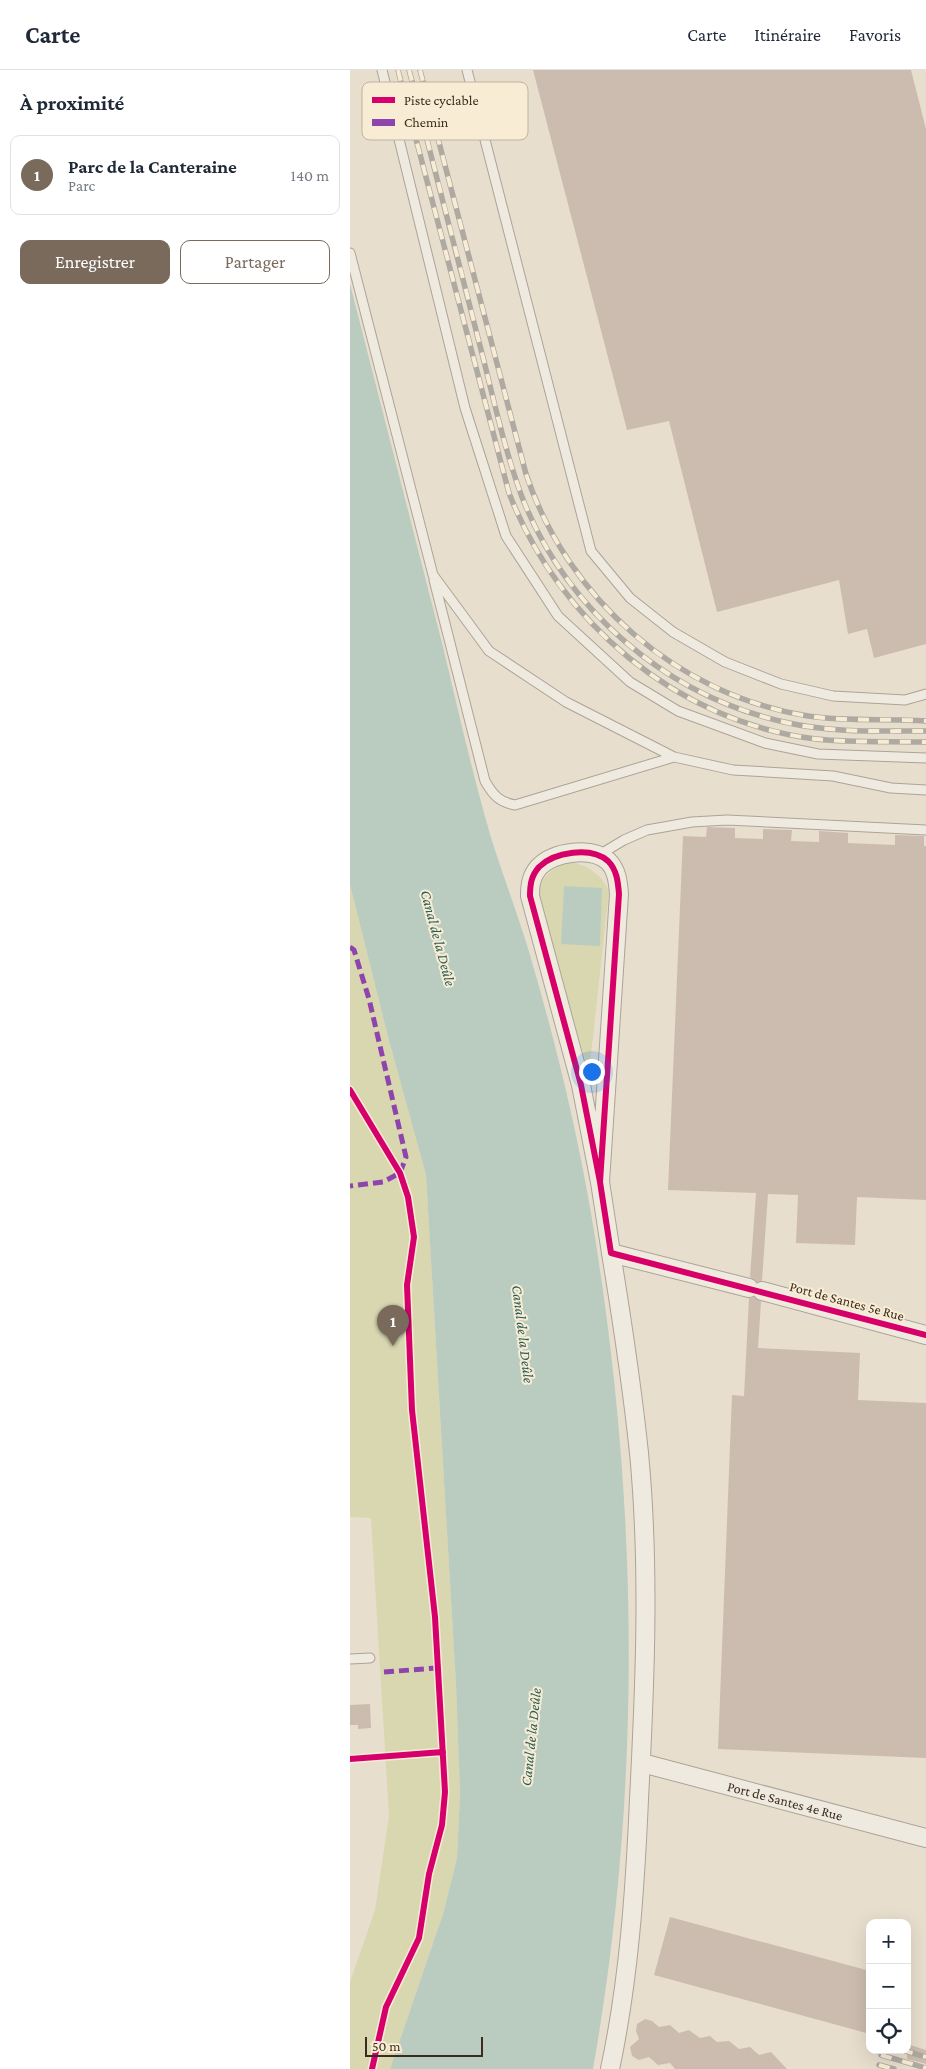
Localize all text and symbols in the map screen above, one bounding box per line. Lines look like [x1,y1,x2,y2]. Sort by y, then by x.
text: Carte [25,21,80,48]
text: Carte [687,25,726,45]
text: Itinéraire [754,25,821,45]
text: Favoris [849,25,901,45]
legend [362,82,528,140]
text: À proximité [20,91,124,115]
text: Piste cyclable [404,92,479,108]
text: Chemin [404,114,449,130]
text: Parc de la Canteraine [68,156,237,177]
text: 1 [34,167,40,184]
text: 140 m [291,167,329,184]
text: Parc [68,177,95,194]
button: Enregistrer [20,240,170,284]
button: Partager [180,240,330,284]
water label: Canal de la Deûle [418,888,459,988]
your location [579,1059,605,1085]
street label: Port de Santes 5e Rue [788,1278,906,1324]
water label: Canal de la Deûle [509,1284,537,1384]
pin: 1 [377,1305,409,1346]
water label: Canal de la Deûle [518,1687,544,1787]
street label: Port de Santes 4e Rue [726,1778,844,1824]
map controls [866,1919,911,2054]
button: + [866,1919,911,1964]
button: − [866,1964,911,2009]
button: locate [866,2009,911,2054]
scale bar [365,2034,482,2057]
text: 50 m [372,2038,400,2054]

